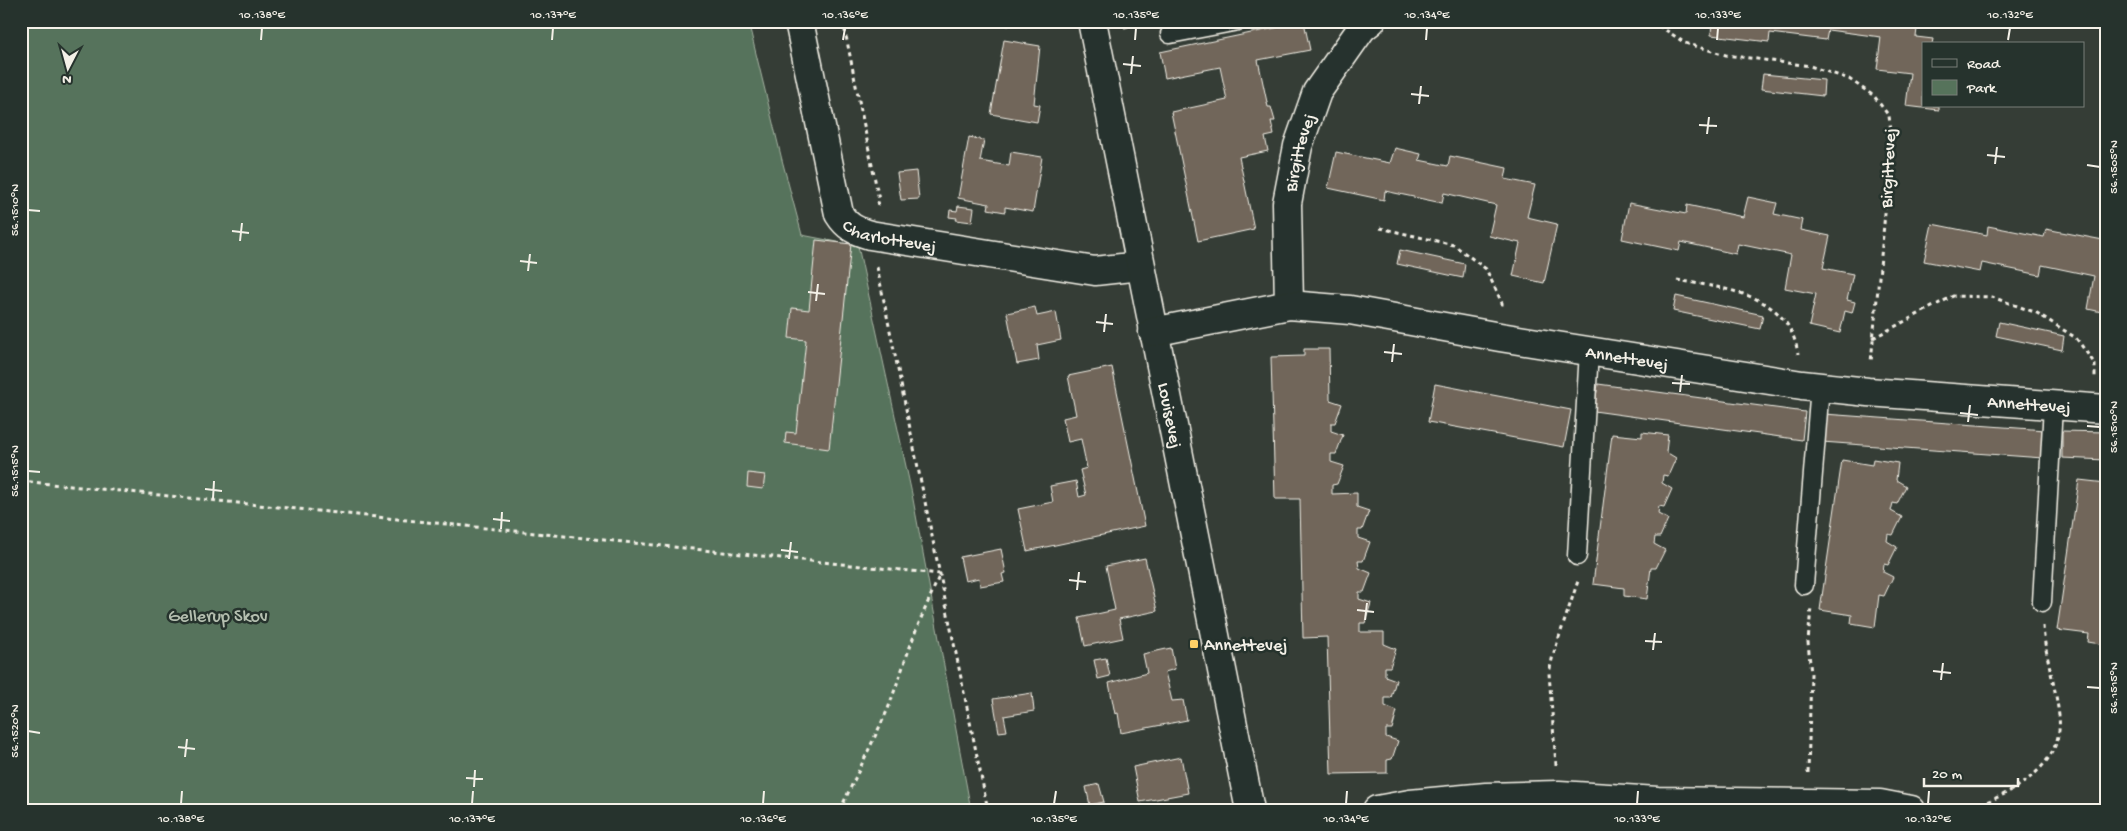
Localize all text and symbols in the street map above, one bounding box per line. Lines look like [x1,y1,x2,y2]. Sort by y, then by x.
text: 10.138°E [238,9,285,23]
text: 10.137°E [529,9,576,23]
text: 10.136°E [821,9,868,23]
text: 10.135°E [1112,9,1159,23]
text: 10.134°E [1403,9,1450,23]
text: 10.133°E [1694,9,1741,23]
text: 10.132°E [1986,9,2033,23]
north arrow [42,42,92,92]
legend [1922,42,2084,108]
text: Road [1967,56,2001,74]
text: N [61,70,72,87]
text: Park [1966,80,1997,98]
street label: Birgittevej [1281,111,1322,195]
street label: Birgittevej [1877,128,1902,210]
text: 56.1505°N [2108,140,2122,194]
text: 56.1510°N [9,184,23,236]
street label: Charlottevej [837,216,938,258]
street label: Annettevej [1584,343,1670,377]
street label: Louisevej [1152,381,1185,450]
street label: Annettevej [1987,393,2071,419]
text: 56.1510°N [2108,401,2122,453]
text: 56.1515°N [9,445,23,497]
park label: Gellerup Skov [168,607,268,628]
place label: Annettevej [1204,636,1287,657]
marker: Annettevej [1188,638,1200,650]
text: 56.1515°N [2108,662,2122,714]
text: 56.1520°N [9,704,23,758]
scale bar [1924,756,2018,788]
text: 20 m [1932,766,1962,784]
text: 10.138°E [157,813,204,827]
text: 10.137°E [448,813,495,827]
text: 10.136°E [739,813,786,827]
text: 10.135°E [1030,813,1077,827]
text: 10.134°E [1322,813,1369,827]
text: 10.133°E [1613,813,1660,827]
text: 10.132°E [1904,813,1951,827]

